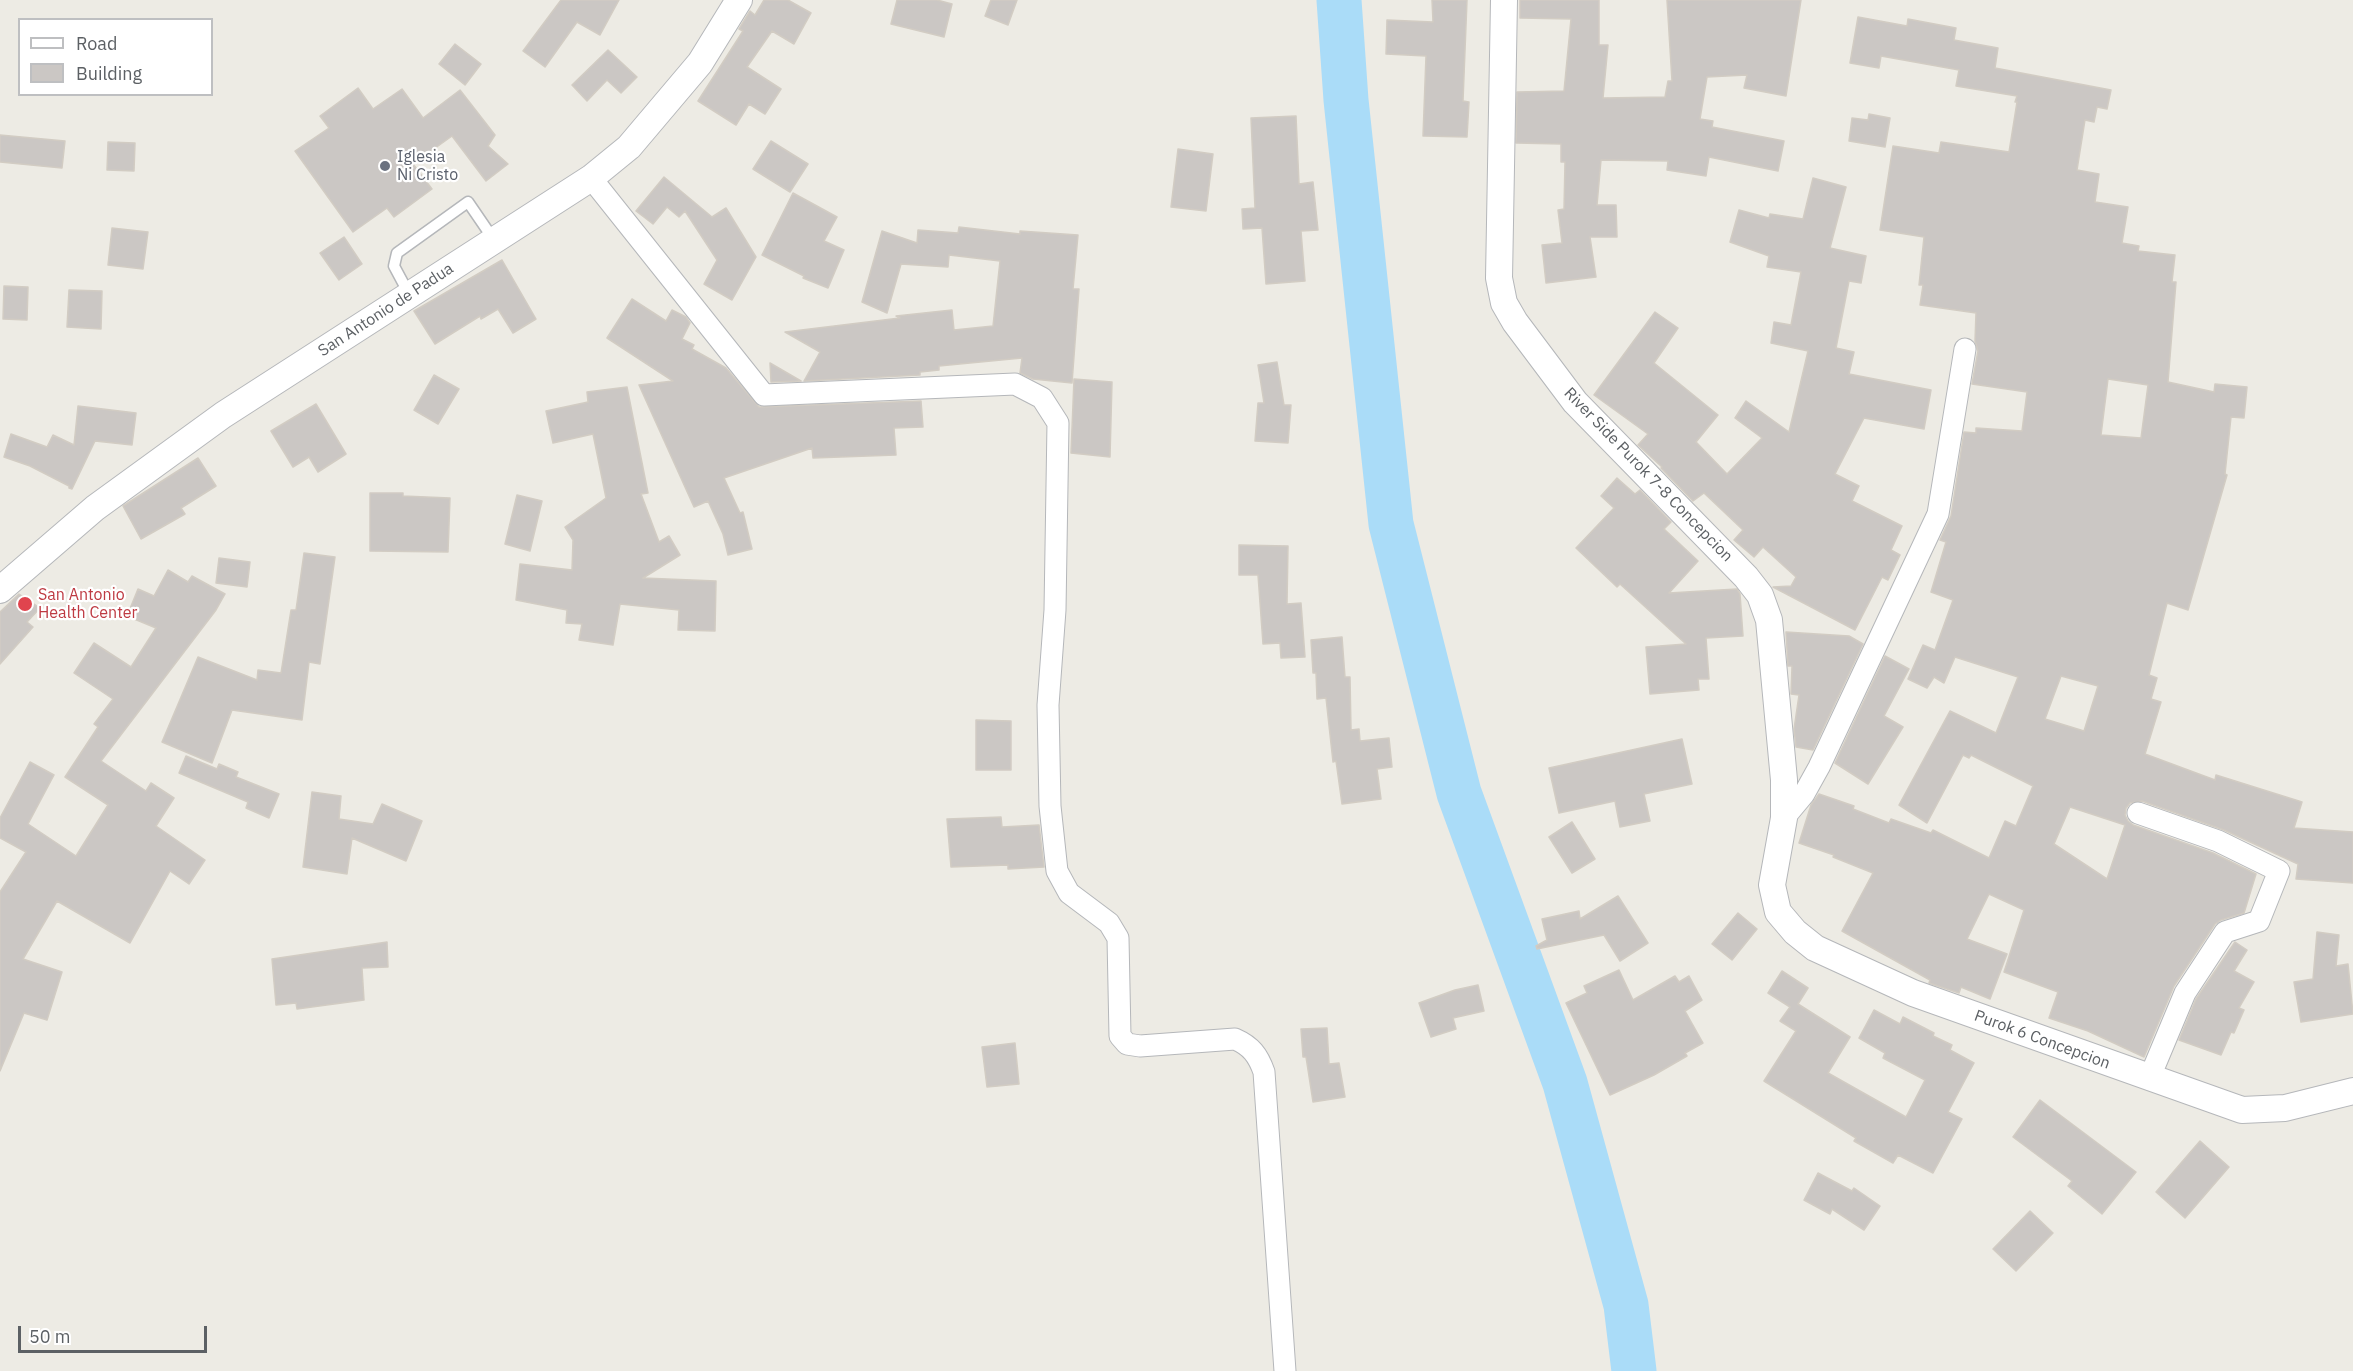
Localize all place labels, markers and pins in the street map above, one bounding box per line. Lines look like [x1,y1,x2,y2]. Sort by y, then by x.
place label: Iglesia Ni Cristo [397,147,458,185]
marker: Iglesia Ni Cristo [378,159,392,173]
place label: San Antonio Health Center [38,585,137,623]
marker: San Antonio Health Center [16,595,34,613]

